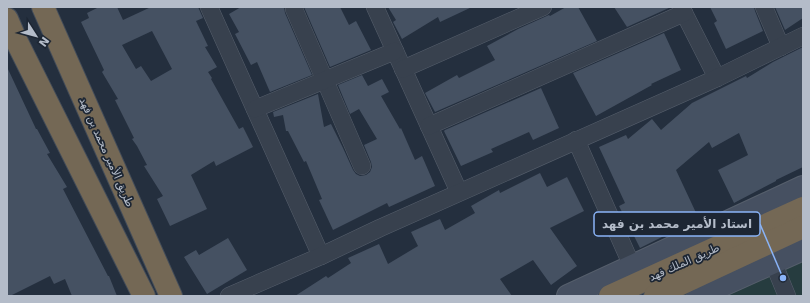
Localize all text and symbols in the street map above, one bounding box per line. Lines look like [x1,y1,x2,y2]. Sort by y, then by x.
north arrow [16,16,56,56]
text: N [36,34,52,49]
street label: طريق الأمير محمد بن فهد [76,95,138,210]
callout: استاد الأمير محمد بن فهد [594,212,760,236]
text: استاد الأمير محمد بن فهد [602,216,752,231]
street label: طريق الملك فهد [647,241,722,285]

